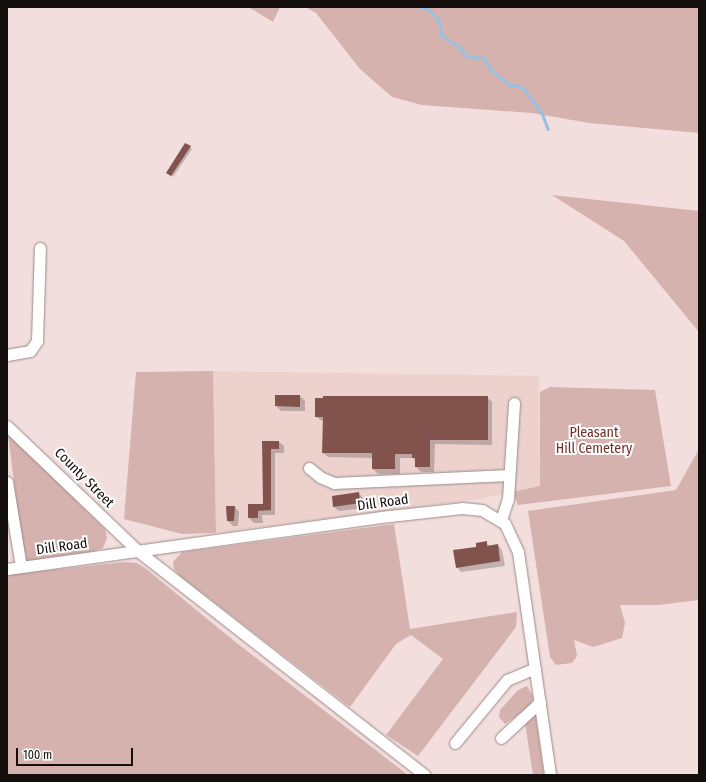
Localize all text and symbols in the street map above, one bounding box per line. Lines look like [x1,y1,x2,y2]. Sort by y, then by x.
park label: Pleasant Hill Cemetery [556,425,632,458]
street label: County Street [51,445,117,511]
street label: Dill Road [356,491,410,515]
street label: Dill Road [35,535,89,559]
scale bar [18,740,135,766]
text: 100 m [23,748,52,762]

